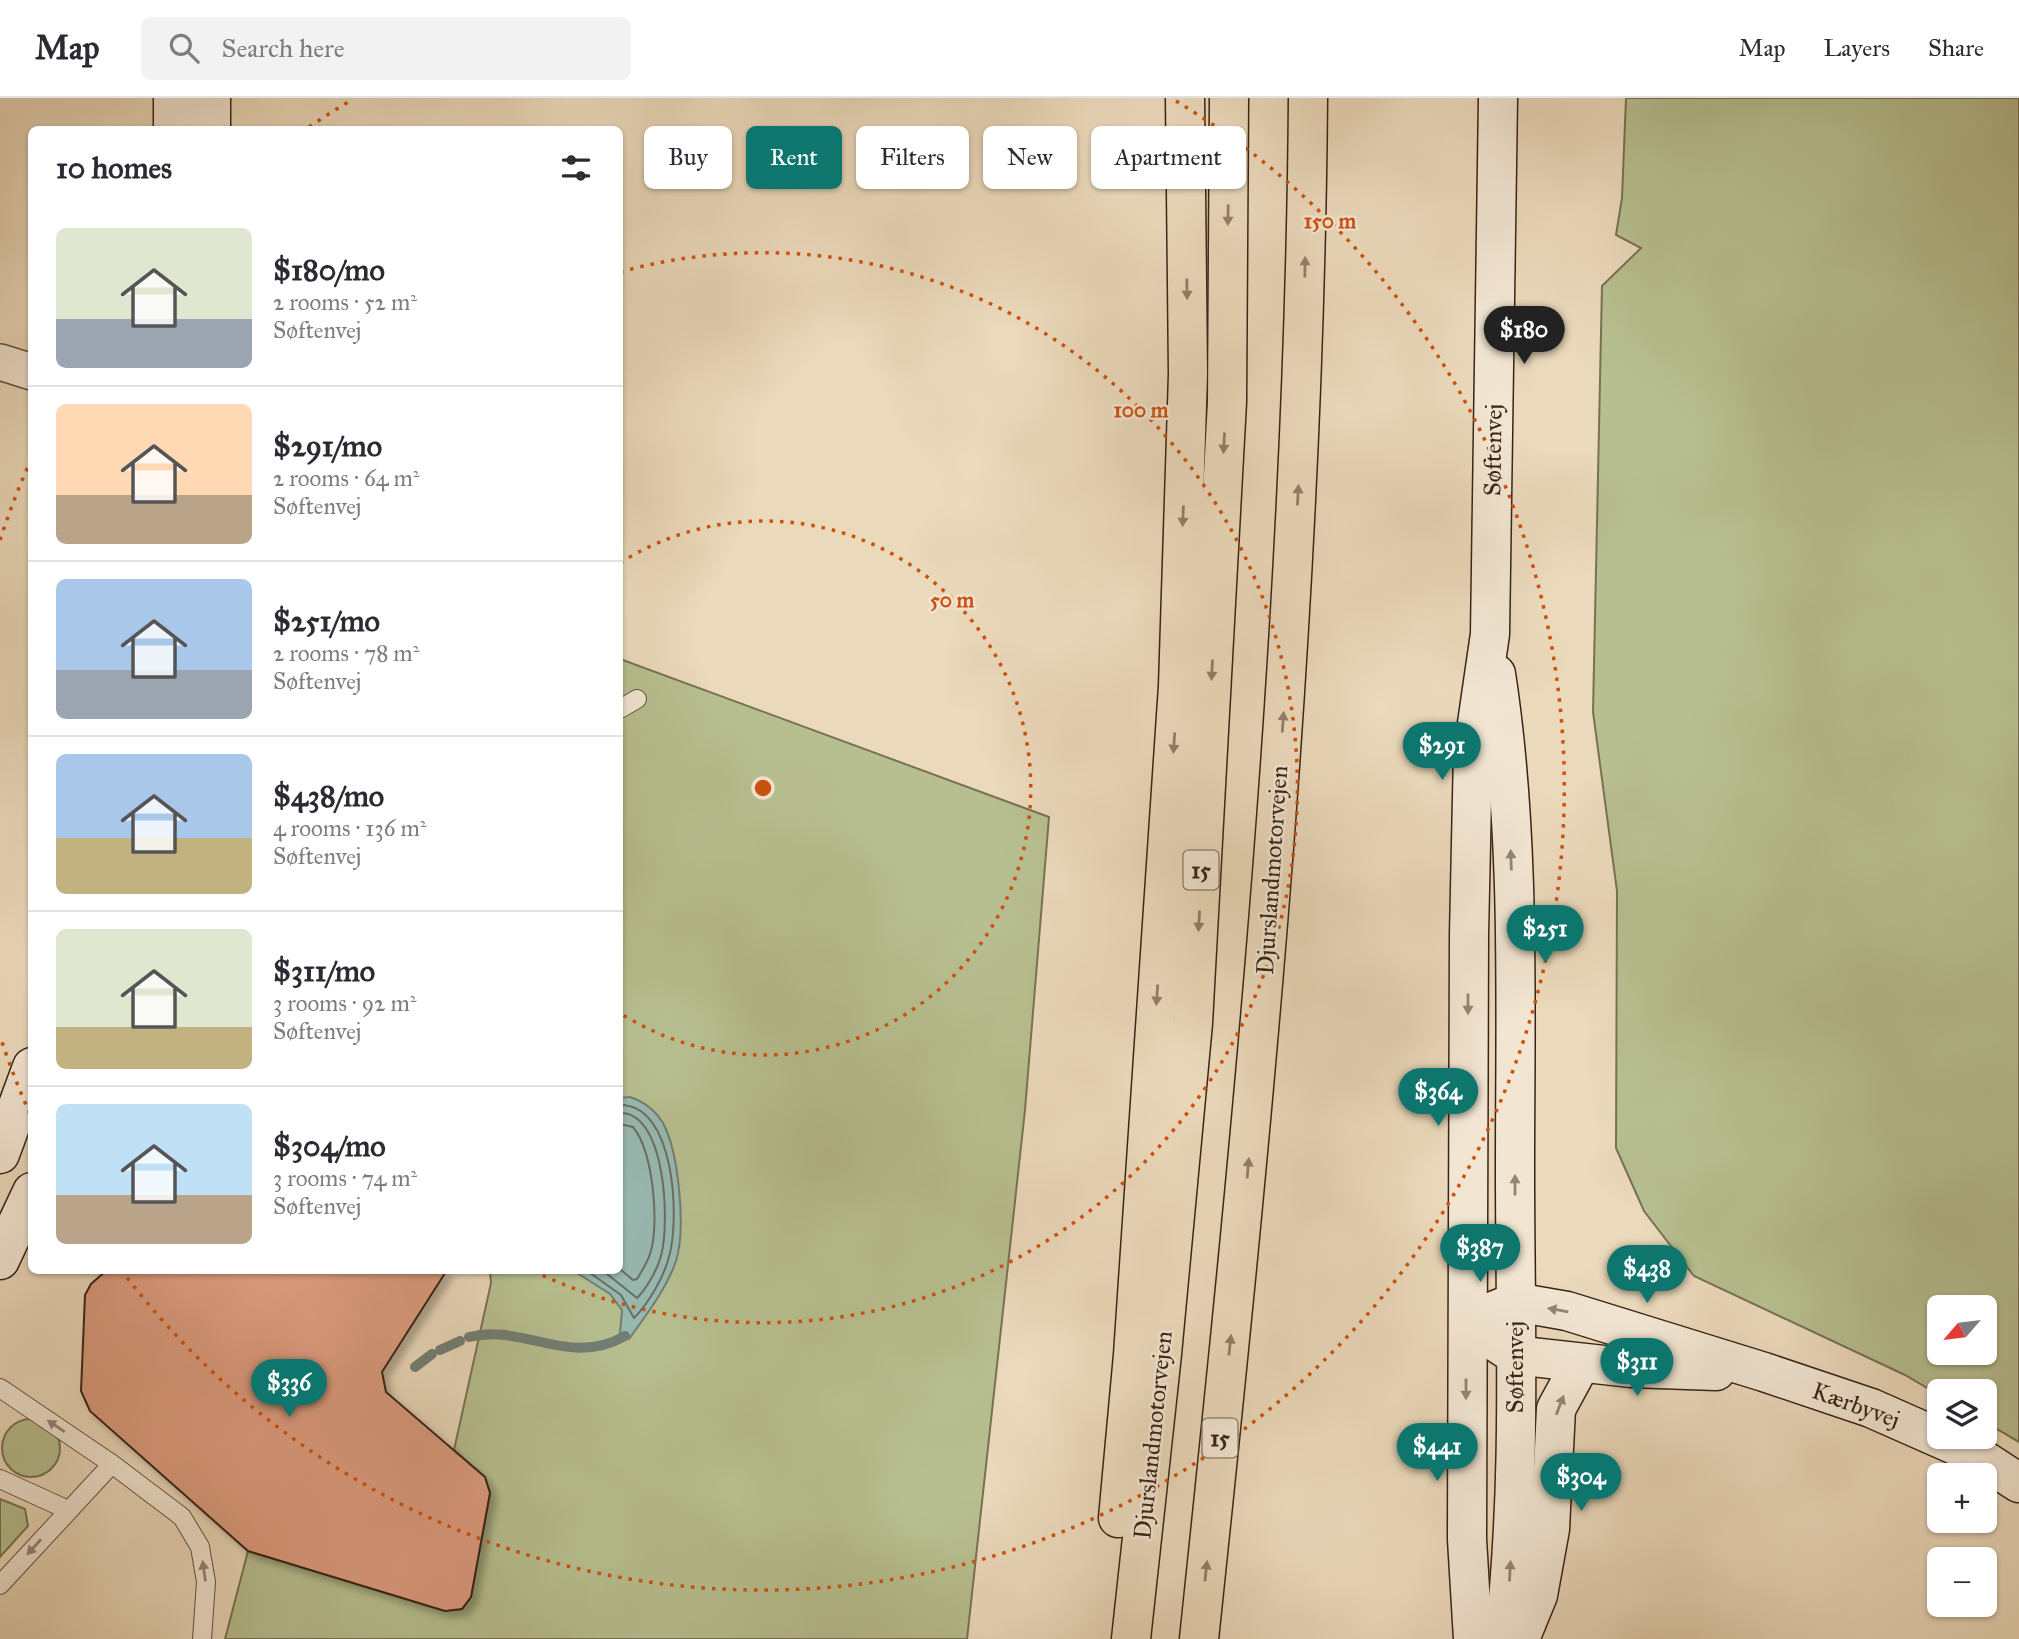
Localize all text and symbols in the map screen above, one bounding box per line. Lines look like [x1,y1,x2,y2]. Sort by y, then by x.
search box [141,17,631,80]
text: Map [35,28,99,68]
icon: search [165,29,203,67]
text: Search here [221,32,345,64]
text: Map [1739,33,1786,63]
text: Layers [1824,33,1890,63]
text: Share [1928,33,1984,63]
chip: Buy [644,126,732,189]
chip: Rent [746,126,842,189]
chip: Filters [856,126,969,189]
chip: New [983,126,1077,189]
chip: Apartment [1091,126,1246,189]
icon: filters [557,149,595,187]
text: 10 homes [56,150,172,186]
one-way arrow [1222,204,1234,226]
text: 150 m [1304,208,1356,234]
text: $180/mo [273,252,385,288]
icon: home [112,256,196,340]
one-way arrow [1300,256,1311,278]
one-way arrow [1181,278,1193,300]
text: 2 rooms · 52 m² [273,288,417,316]
pin: $180 [1483,306,1565,366]
text: $180 [1500,315,1548,343]
text: Søftenvej [273,316,361,344]
text: 100 m [1114,397,1169,423]
street label: Søftenvej [1477,404,1509,496]
text: $291/mo [273,428,382,464]
icon: home [112,432,196,516]
one-way arrow [1219,432,1230,454]
text: 2 rooms · 64 m² [273,464,419,492]
one-way arrow [1292,484,1303,506]
text: Søftenvej [273,492,361,520]
one-way arrow [1178,505,1189,527]
text: 50 m [930,587,974,613]
text: $251/mo [273,603,380,639]
icon: home [112,607,196,691]
text: 2 rooms · 78 m² [273,639,419,667]
one-way arrow [1206,659,1217,681]
text: Søftenvej [273,667,361,695]
one-way arrow [1278,711,1289,733]
pin: $291 [1401,722,1483,782]
text: $291 [1419,731,1465,759]
one-way arrow [1168,733,1179,755]
street label: Djurslandmotorvejen [1250,765,1294,975]
centre of rings [751,776,775,800]
text: $438/mo [273,778,384,814]
icon: home [112,782,196,866]
text: 4 rooms · 136 m² [273,814,426,842]
text: Søftenvej [273,842,361,870]
one-way arrow [1506,848,1517,870]
road number: 15 [1184,850,1218,890]
pin: $251 [1504,906,1586,965]
one-way arrow [1193,911,1204,933]
text: $251 [1523,914,1567,942]
text: $311/mo [273,953,375,989]
icon: home [112,957,196,1041]
one-way arrow [1151,984,1162,1006]
text: 3 rooms · 92 m² [273,989,416,1017]
one-way arrow [1462,993,1474,1015]
text: Søftenvej [273,1017,361,1045]
pin: $364 [1397,1068,1479,1128]
text: $364 [1414,1077,1462,1105]
text: $304/mo [273,1128,386,1164]
icon: home [112,1132,196,1216]
one-way arrow [1243,1157,1254,1179]
text: 3 rooms · 74 m² [273,1164,417,1192]
one-way arrow [1509,1174,1521,1196]
text: Søftenvej [273,1192,361,1220]
pin: $387 [1439,1224,1521,1284]
text: $387 [1456,1233,1504,1261]
pin: $438 [1606,1246,1688,1305]
text: $438 [1623,1254,1671,1282]
north arrow [1927,1295,1997,1365]
map controls [1927,1295,1997,1617]
one-way arrow [1547,1304,1569,1315]
street label: Søftenvej [1500,1321,1530,1413]
street label: Djurslandmotorvejen [1127,1329,1179,1541]
one-way arrow [1225,1334,1236,1356]
pin: $311 [1596,1338,1678,1398]
text: $311 [1616,1347,1658,1375]
pin: $336 [248,1360,330,1419]
text: $336 [267,1368,311,1396]
street label: Kærbyvej [1808,1375,1904,1435]
one-way arrow [1460,1379,1472,1401]
button: layers [1927,1379,1997,1449]
one-way arrow [1555,1394,1566,1415]
road number: 15 [1202,1418,1238,1457]
one-way arrow [46,1420,66,1433]
pin: $441 [1396,1424,1478,1483]
text: $441 [1413,1432,1461,1460]
pin: $304 [1540,1454,1622,1513]
text: $304 [1556,1462,1606,1490]
button: + [1927,1463,1997,1533]
one-way arrow [26,1538,42,1556]
button: − [1927,1547,1997,1617]
one-way arrow [198,1560,209,1582]
one-way arrow [1201,1560,1212,1582]
one-way arrow [1504,1560,1515,1582]

